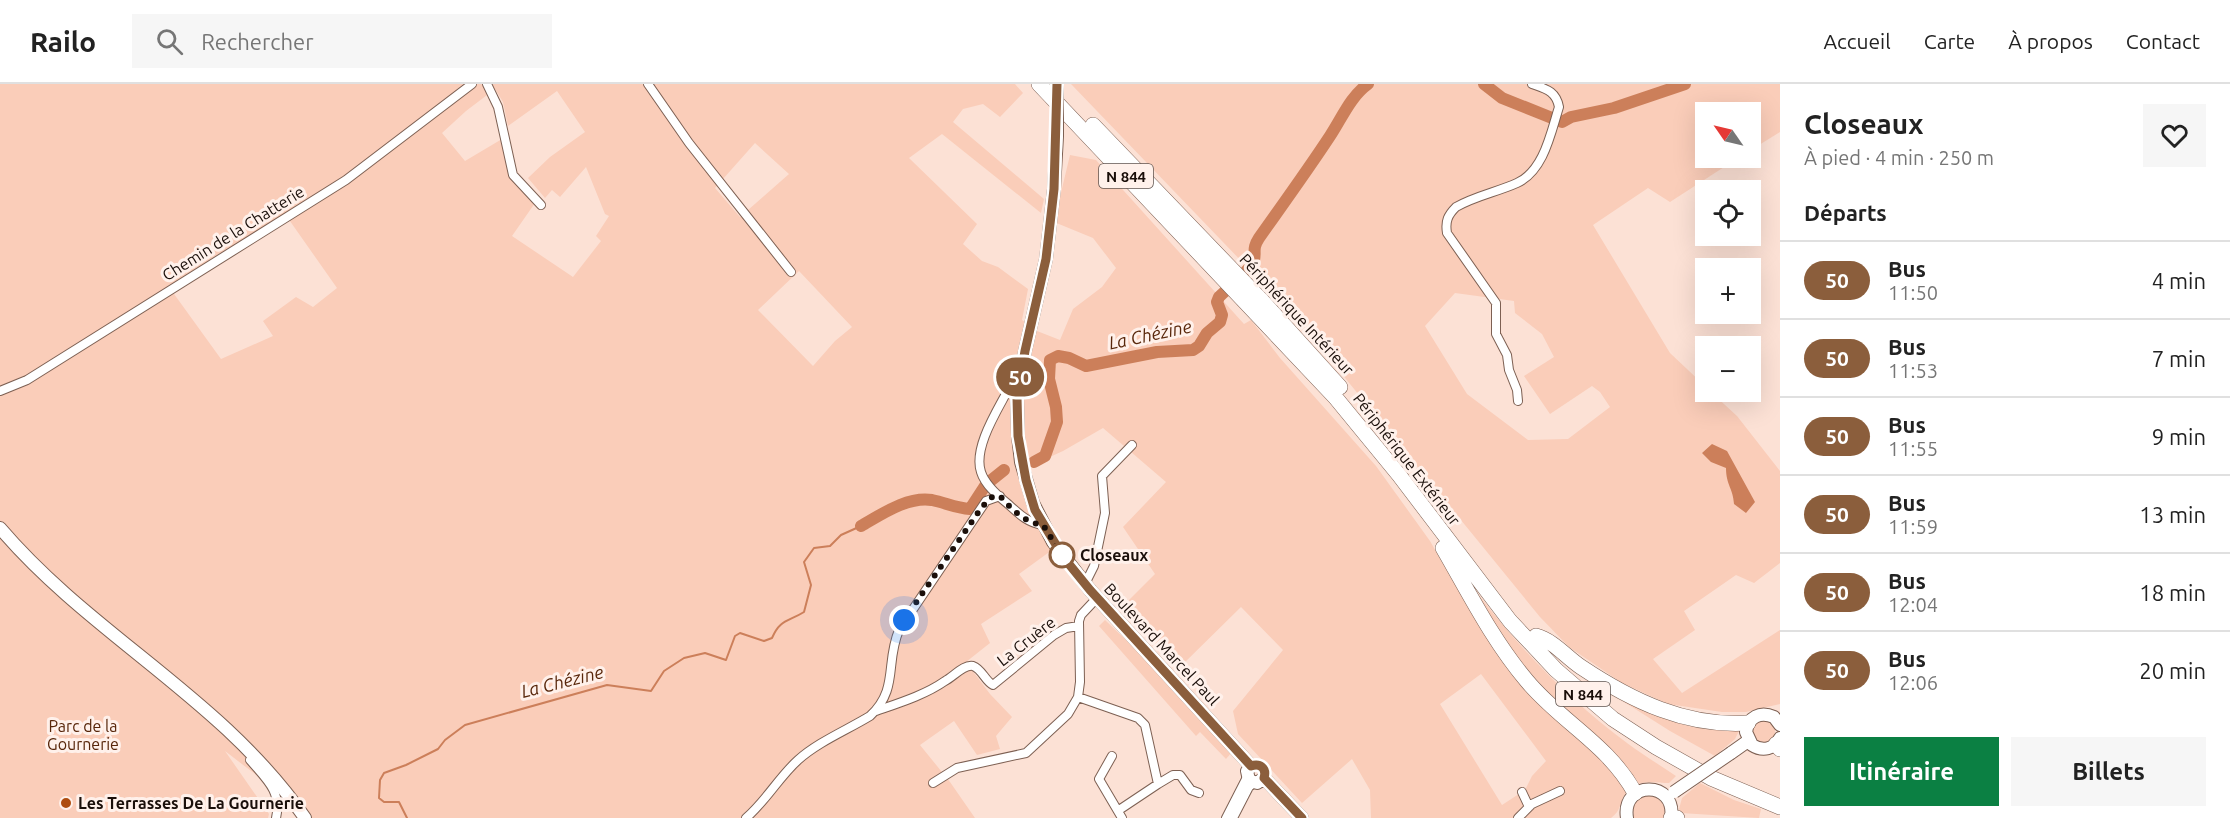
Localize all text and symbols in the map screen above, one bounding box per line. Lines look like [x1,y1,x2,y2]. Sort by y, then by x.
search box [132,14,552,68]
icon: search [153,25,186,58]
text: Railo [30,26,96,57]
text: Rechercher [201,29,314,54]
text: Accueil [1823,29,1891,53]
text: Carte [1924,29,1975,53]
text: À propos [2008,29,2093,53]
text: Contact [2126,29,2200,53]
north arrow [1695,102,1761,168]
map controls [1695,102,1761,402]
button: heart [2143,104,2206,167]
text: Closeaux [1804,108,1923,139]
text: À pied · 4 min · 250 m [1804,146,1994,169]
road number: N 844 [1099,164,1153,188]
button: locate [1695,180,1761,246]
street label: Chemin de la Chatterie [159,182,307,284]
text: Départs [1804,200,1887,225]
street label: Périphérique Intérieur [1236,250,1358,378]
text: Bus [1888,256,1926,281]
button: + [1695,258,1761,324]
text: 50 [1825,268,1849,292]
text: 4 min [2152,268,2206,293]
text: 11:50 [1888,281,1938,304]
water label: La Chézine [1107,315,1193,353]
text: Bus [1888,334,1926,359]
button: − [1695,336,1761,402]
text: 50 [1825,346,1849,370]
text: 7 min [2152,346,2206,371]
line badge: 50 [993,358,1047,396]
text: 11:53 [1888,359,1938,382]
text: 50 [1008,365,1032,389]
street label: Périphérique Extérieur [1350,389,1464,529]
text: Bus [1888,412,1926,437]
text: 50 [1825,424,1849,448]
text: 9 min [2152,424,2206,449]
text: 11:55 [1888,437,1938,460]
text: Bus [1888,490,1926,515]
text: 50 [1825,502,1849,526]
text: 13 min [2139,502,2206,527]
text: 11:59 [1888,515,1938,538]
marker: Closeaux [1049,542,1075,568]
place label: Closeaux [1080,546,1149,564]
text: Bus [1888,568,1926,593]
street label: Boulevard Marcel Paul [1101,579,1223,709]
text: 50 [1825,580,1849,604]
text: 18 min [2139,580,2206,605]
text: 12:04 [1888,593,1938,616]
your location [889,605,919,635]
street label: La Cruère [993,613,1059,669]
text: Bus [1888,646,1926,671]
text: 50 [1825,658,1849,682]
text: 20 min [2139,658,2206,683]
water label: La Chézine [519,661,605,701]
text: 12:06 [1888,671,1938,694]
road number: N 844 [1556,682,1610,706]
park label: Parc de la Gournerie [47,717,119,753]
button: Itinéraire [1804,737,1999,806]
button: Billets [2011,737,2206,806]
place label: Les Terrasses De La Gournerie [78,794,304,812]
marker: Les Terrasses De La Gournerie [59,796,73,810]

